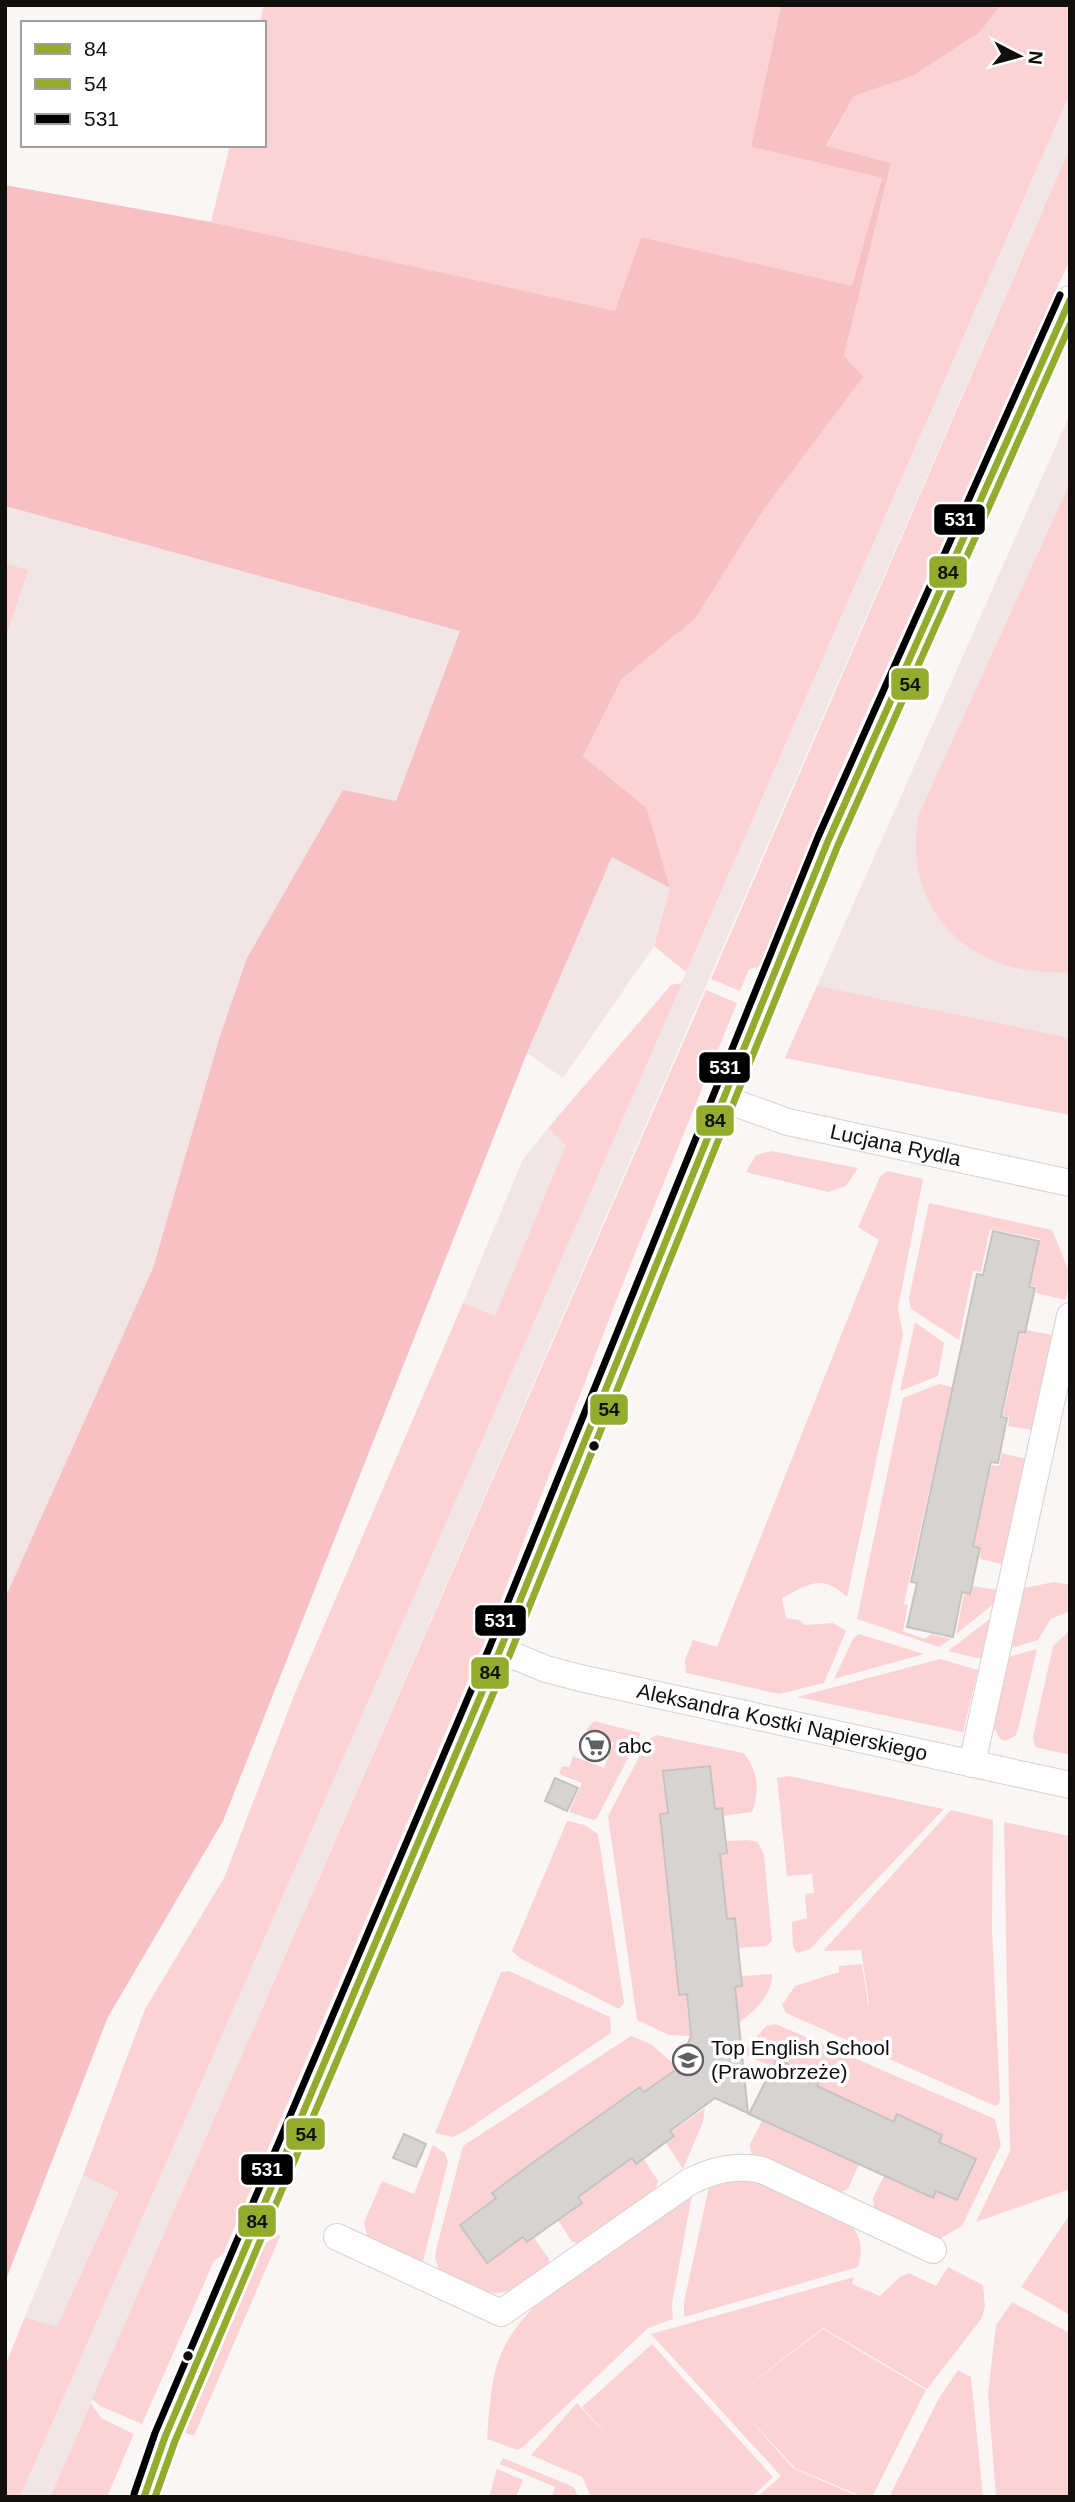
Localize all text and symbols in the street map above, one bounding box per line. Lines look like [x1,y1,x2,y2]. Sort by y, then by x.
legend [21,21,266,147]
north arrow [984,21,1054,91]
text: 84 [84,37,108,60]
text: N [1024,50,1047,66]
text: 54 [84,72,108,95]
text: 531 [84,107,119,130]
line badge: 531 [933,503,986,536]
text: 531 [944,509,976,530]
line badge: 84 [928,555,968,589]
text: 84 [937,562,959,583]
line badge: 54 [890,667,930,701]
text: 54 [899,674,921,695]
line badge: 531 [698,1051,751,1084]
text: 531 [709,1057,741,1078]
line badge: 84 [695,1104,735,1137]
text: 84 [704,1110,726,1131]
street label: Lucjana Rydla [828,1119,963,1170]
line badge: 54 [589,1393,629,1426]
text: 54 [598,1399,620,1420]
unlabelled marker [587,1439,601,1453]
line badge: 531 [474,1604,527,1637]
text: 531 [484,1610,516,1631]
line badge: 84 [470,1656,510,1690]
text: 84 [479,1662,501,1683]
street label: Aleksandra Kostki Napierskiego [635,1679,930,1765]
supermarket icon: abc [578,1729,612,1763]
place label: abc [618,1734,652,1757]
place label: Top English School (Prawobrzeże) [711,2036,890,2083]
school or university icon: Top English School (Prawobrzeże) [671,2043,705,2077]
line badge: 54 [285,2117,326,2151]
text: 54 [295,2124,317,2145]
line badge: 531 [240,2153,294,2186]
text: 531 [251,2159,283,2180]
line badge: 84 [237,2204,277,2238]
text: 84 [246,2211,268,2232]
unlabelled marker [181,2349,195,2363]

